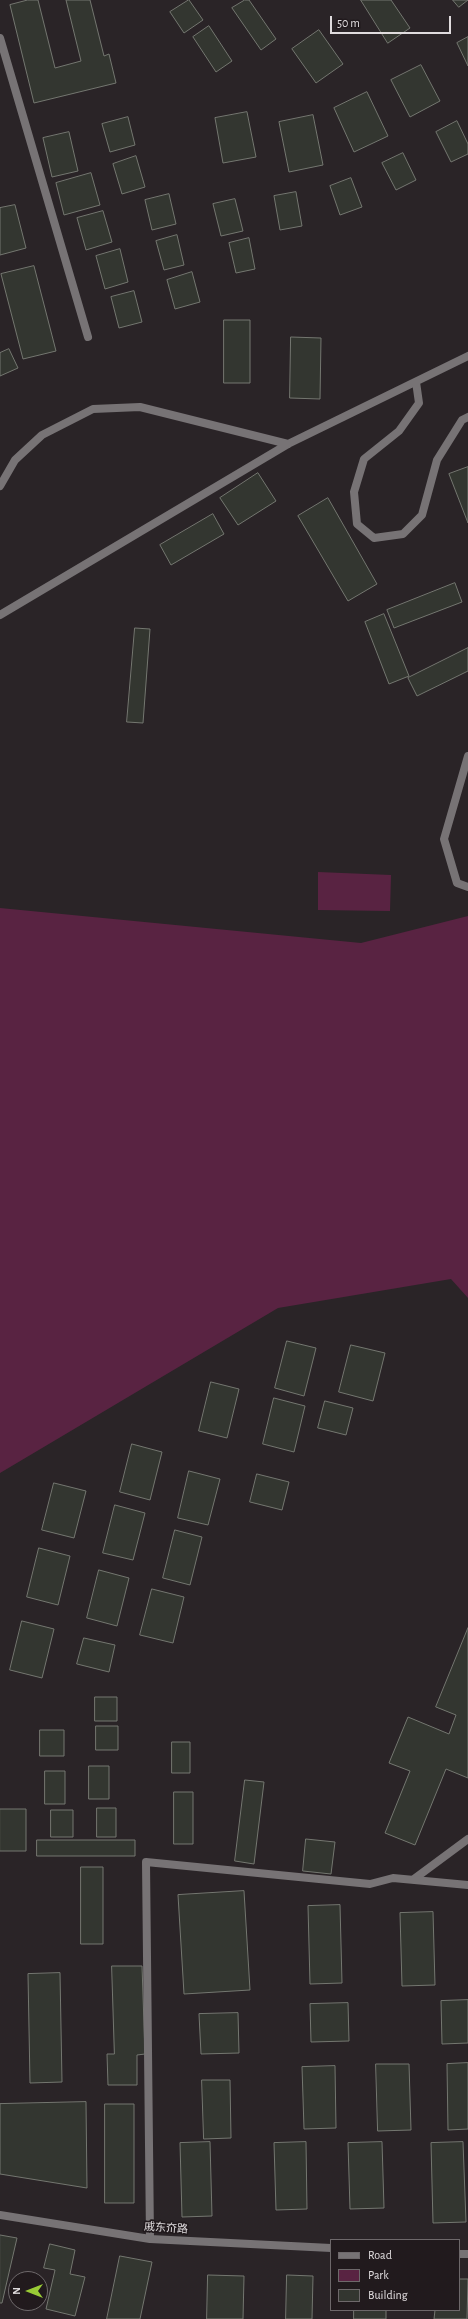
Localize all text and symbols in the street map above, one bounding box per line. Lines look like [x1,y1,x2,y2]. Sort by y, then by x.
scale bar [332,8,453,34]
text: 50 m [337,17,360,29]
street label: 戚东夼路 [144,2220,188,2236]
legend [330,2239,460,2311]
text: Road [368,2249,392,2261]
text: Park [368,2269,389,2281]
north arrow [8,2271,48,2311]
text: N [11,2287,22,2295]
text: Building [368,2289,408,2301]

